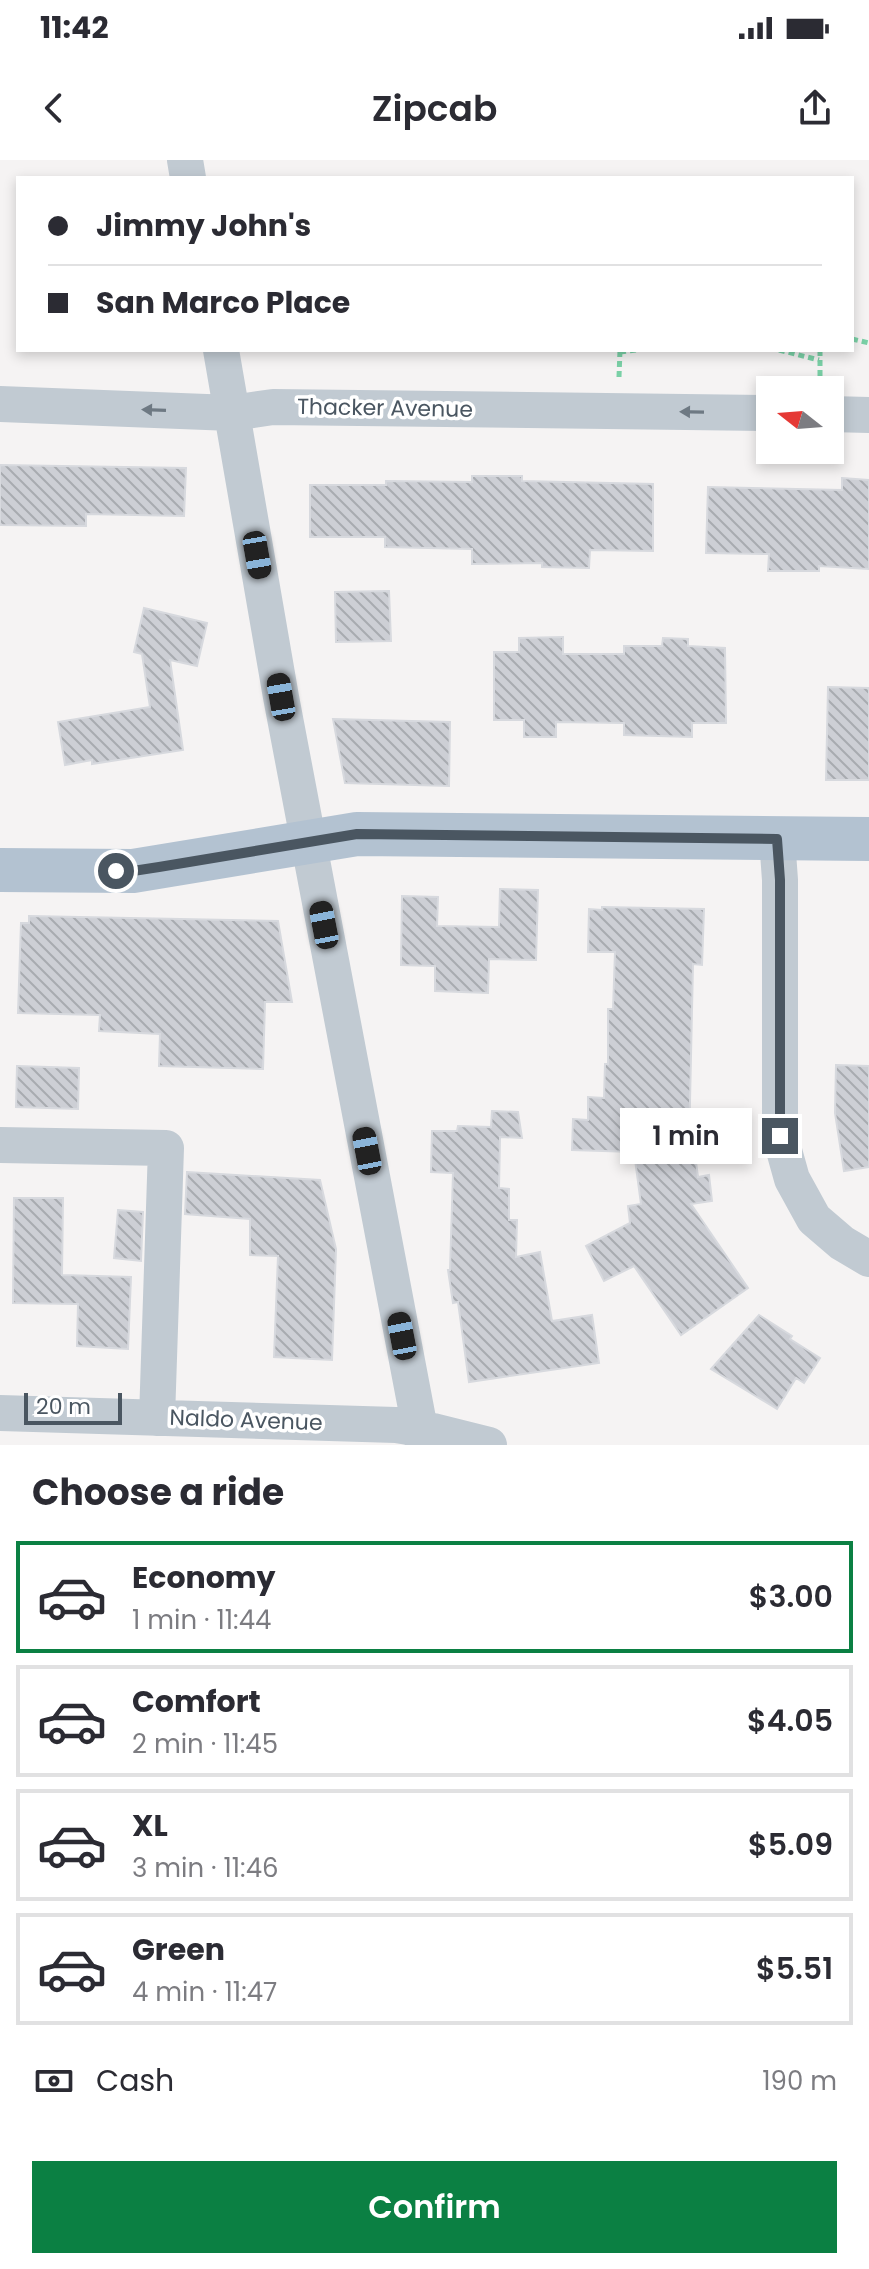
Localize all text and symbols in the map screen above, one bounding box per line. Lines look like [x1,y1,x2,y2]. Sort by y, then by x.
text: 11:42 [40,6,109,49]
text: Zipcab [372,83,497,134]
icon: back [32,86,76,130]
icon: share [793,86,837,130]
text: Jimmy John's [96,204,311,247]
text: San Marco Place [96,281,350,324]
north arrow [756,376,844,464]
map controls [756,376,844,464]
street label: Thacker Avenue [297,391,473,425]
one-way arrow [141,403,166,416]
one-way arrow [679,406,704,418]
car [241,529,273,581]
car [265,671,297,723]
route start [98,853,134,889]
car [308,899,340,951]
callout: 1 min [620,1108,752,1164]
text: 1 min [652,1118,720,1154]
route end [762,1118,798,1154]
car [351,1125,383,1177]
car [386,1310,418,1362]
scale bar [24,1389,122,1425]
text: 20 m [36,1391,91,1422]
street label: Naldo Avenue [169,1402,323,1438]
text: Choose a ride [32,1467,284,1518]
text: Economy [132,1556,276,1599]
icon: car [36,1561,108,1633]
text: $3.00 [749,1575,833,1618]
text: 1 min · 11:44 [132,1602,271,1638]
text: Comfort [132,1680,261,1723]
icon: car [36,1685,108,1757]
text: $4.05 [747,1699,833,1742]
text: 2 min · 11:45 [132,1726,278,1762]
text: XL [132,1804,168,1847]
icon: car [36,1809,108,1881]
text: $5.09 [748,1823,833,1866]
text: 3 min · 11:46 [132,1850,279,1886]
text: Green [132,1928,225,1971]
icon: car [36,1933,108,2005]
text: $5.51 [756,1947,833,1990]
text: 4 min · 11:47 [132,1974,277,2010]
icon: cash [32,2059,76,2103]
text: Cash [96,2059,174,2102]
text: 190 m [762,2063,837,2099]
button: Confirm [32,2161,837,2253]

